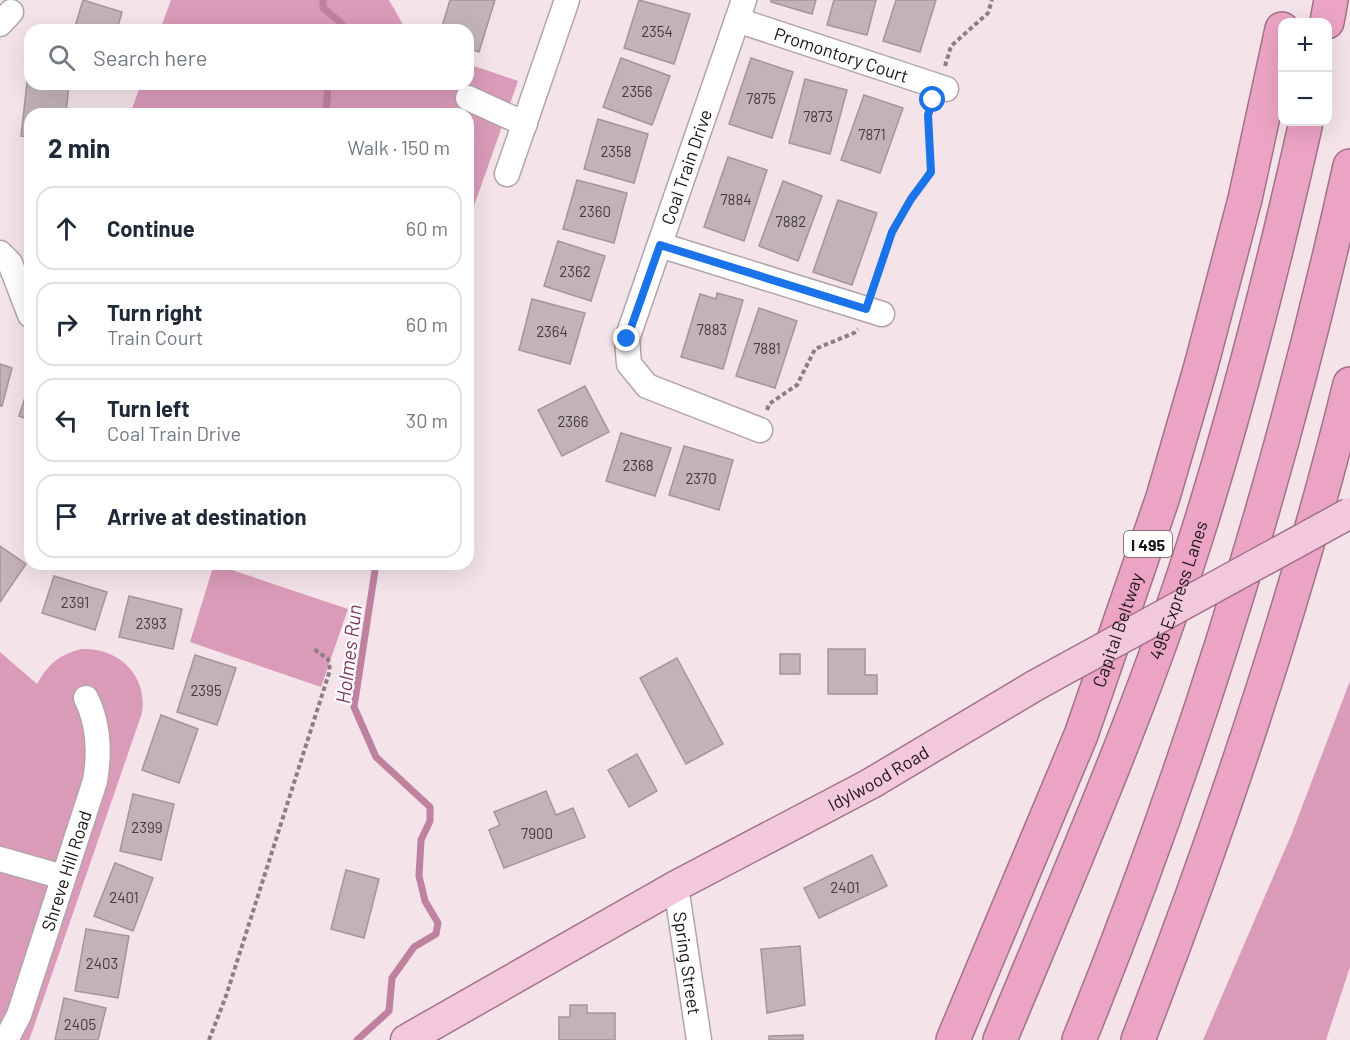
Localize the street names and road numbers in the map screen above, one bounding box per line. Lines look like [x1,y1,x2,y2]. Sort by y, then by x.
street label: Promontory Court [771,22,911,87]
street label: Coal Train Drive [656,106,716,228]
street label: 495 Express Lanes [1144,518,1212,663]
road number: I 495 [1124,531,1172,557]
street label: Capital Beltway [1087,570,1147,690]
street label: Idylwood Road [824,741,933,815]
street label: Shreve Hill Road [36,807,96,934]
street label: Spring Street [669,910,706,1016]

